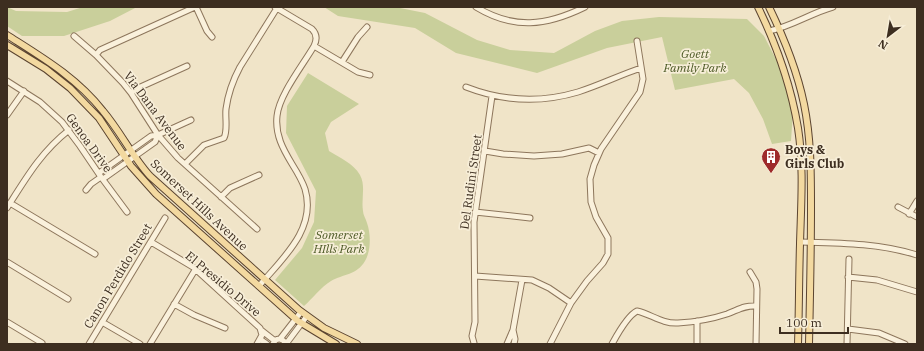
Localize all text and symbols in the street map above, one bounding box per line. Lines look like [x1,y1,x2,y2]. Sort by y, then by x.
north arrow [868,16,908,56]
text: N [875,36,890,53]
park label: Goett Family Park [662,46,727,75]
street label: Via Dana Avenue [121,68,190,153]
street label: Genoa Drive [63,110,116,175]
street label: Del Rudini Street [456,133,485,230]
place label: Boys & Girls Club [785,142,845,171]
building icon: Boys & Girls Club [760,146,782,174]
street label: Somerset Hills Avenue [148,156,251,254]
street label: Canon Perdido Street [80,221,155,331]
park label: Somerset HIlls Park [312,227,365,256]
street label: El Presidio Drive [183,248,264,319]
scale bar [780,309,848,335]
text: 100 m [786,315,822,330]

